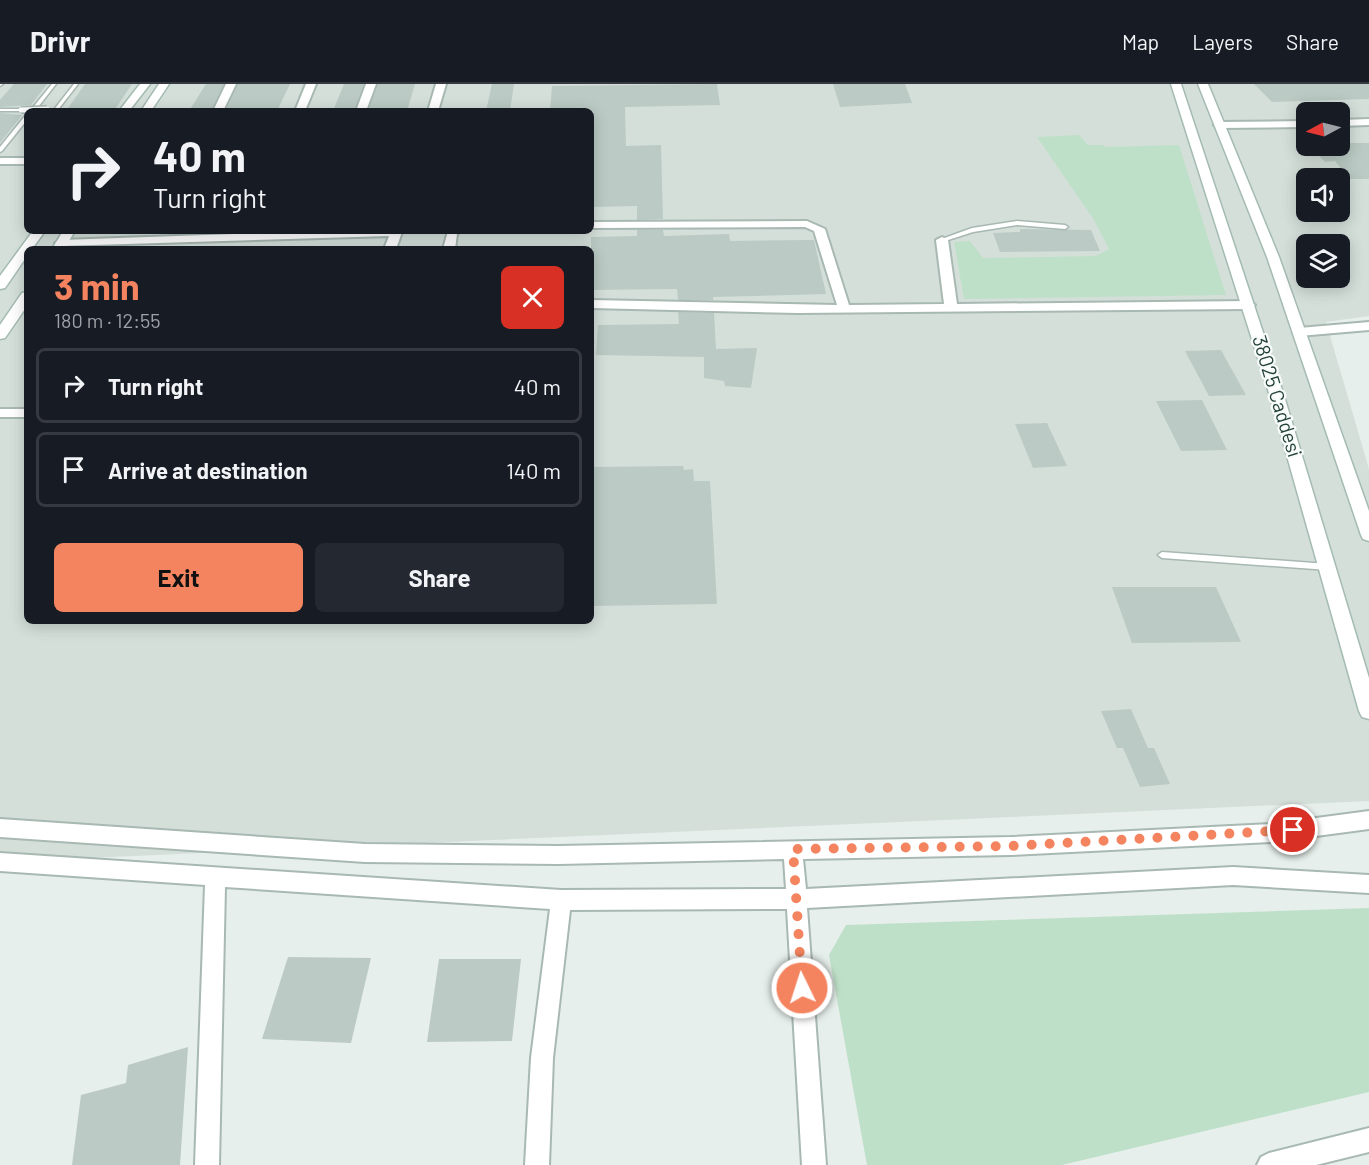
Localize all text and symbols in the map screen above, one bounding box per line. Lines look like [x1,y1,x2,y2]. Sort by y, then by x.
text: Drivr [30,24,90,58]
text: Map [1122,29,1159,54]
text: Layers [1192,29,1253,54]
text: Share [1286,29,1339,54]
north arrow [1296,102,1350,156]
map controls [1296,102,1350,288]
text: 40 m [153,130,246,180]
icon: right [54,132,132,210]
button: sound [1296,168,1350,222]
text: Turn right [153,181,267,213]
button: layers [1296,234,1350,288]
text: 3 min [54,264,140,307]
button: close [501,266,564,329]
text: 180 m · 12:55 [54,308,161,332]
street label: 38025 Caddesi [1248,332,1308,460]
icon: right [57,369,90,402]
text: Turn right [108,373,203,399]
text: 40 m [514,373,561,399]
icon: arrive [57,453,90,486]
text: Arrive at destination [108,457,307,483]
text: 140 m [506,457,561,483]
button: Exit [54,543,303,612]
button: Share [315,543,564,612]
pin [1267,804,1318,855]
icon: arrive [1276,813,1309,846]
position arrow [770,956,834,1020]

